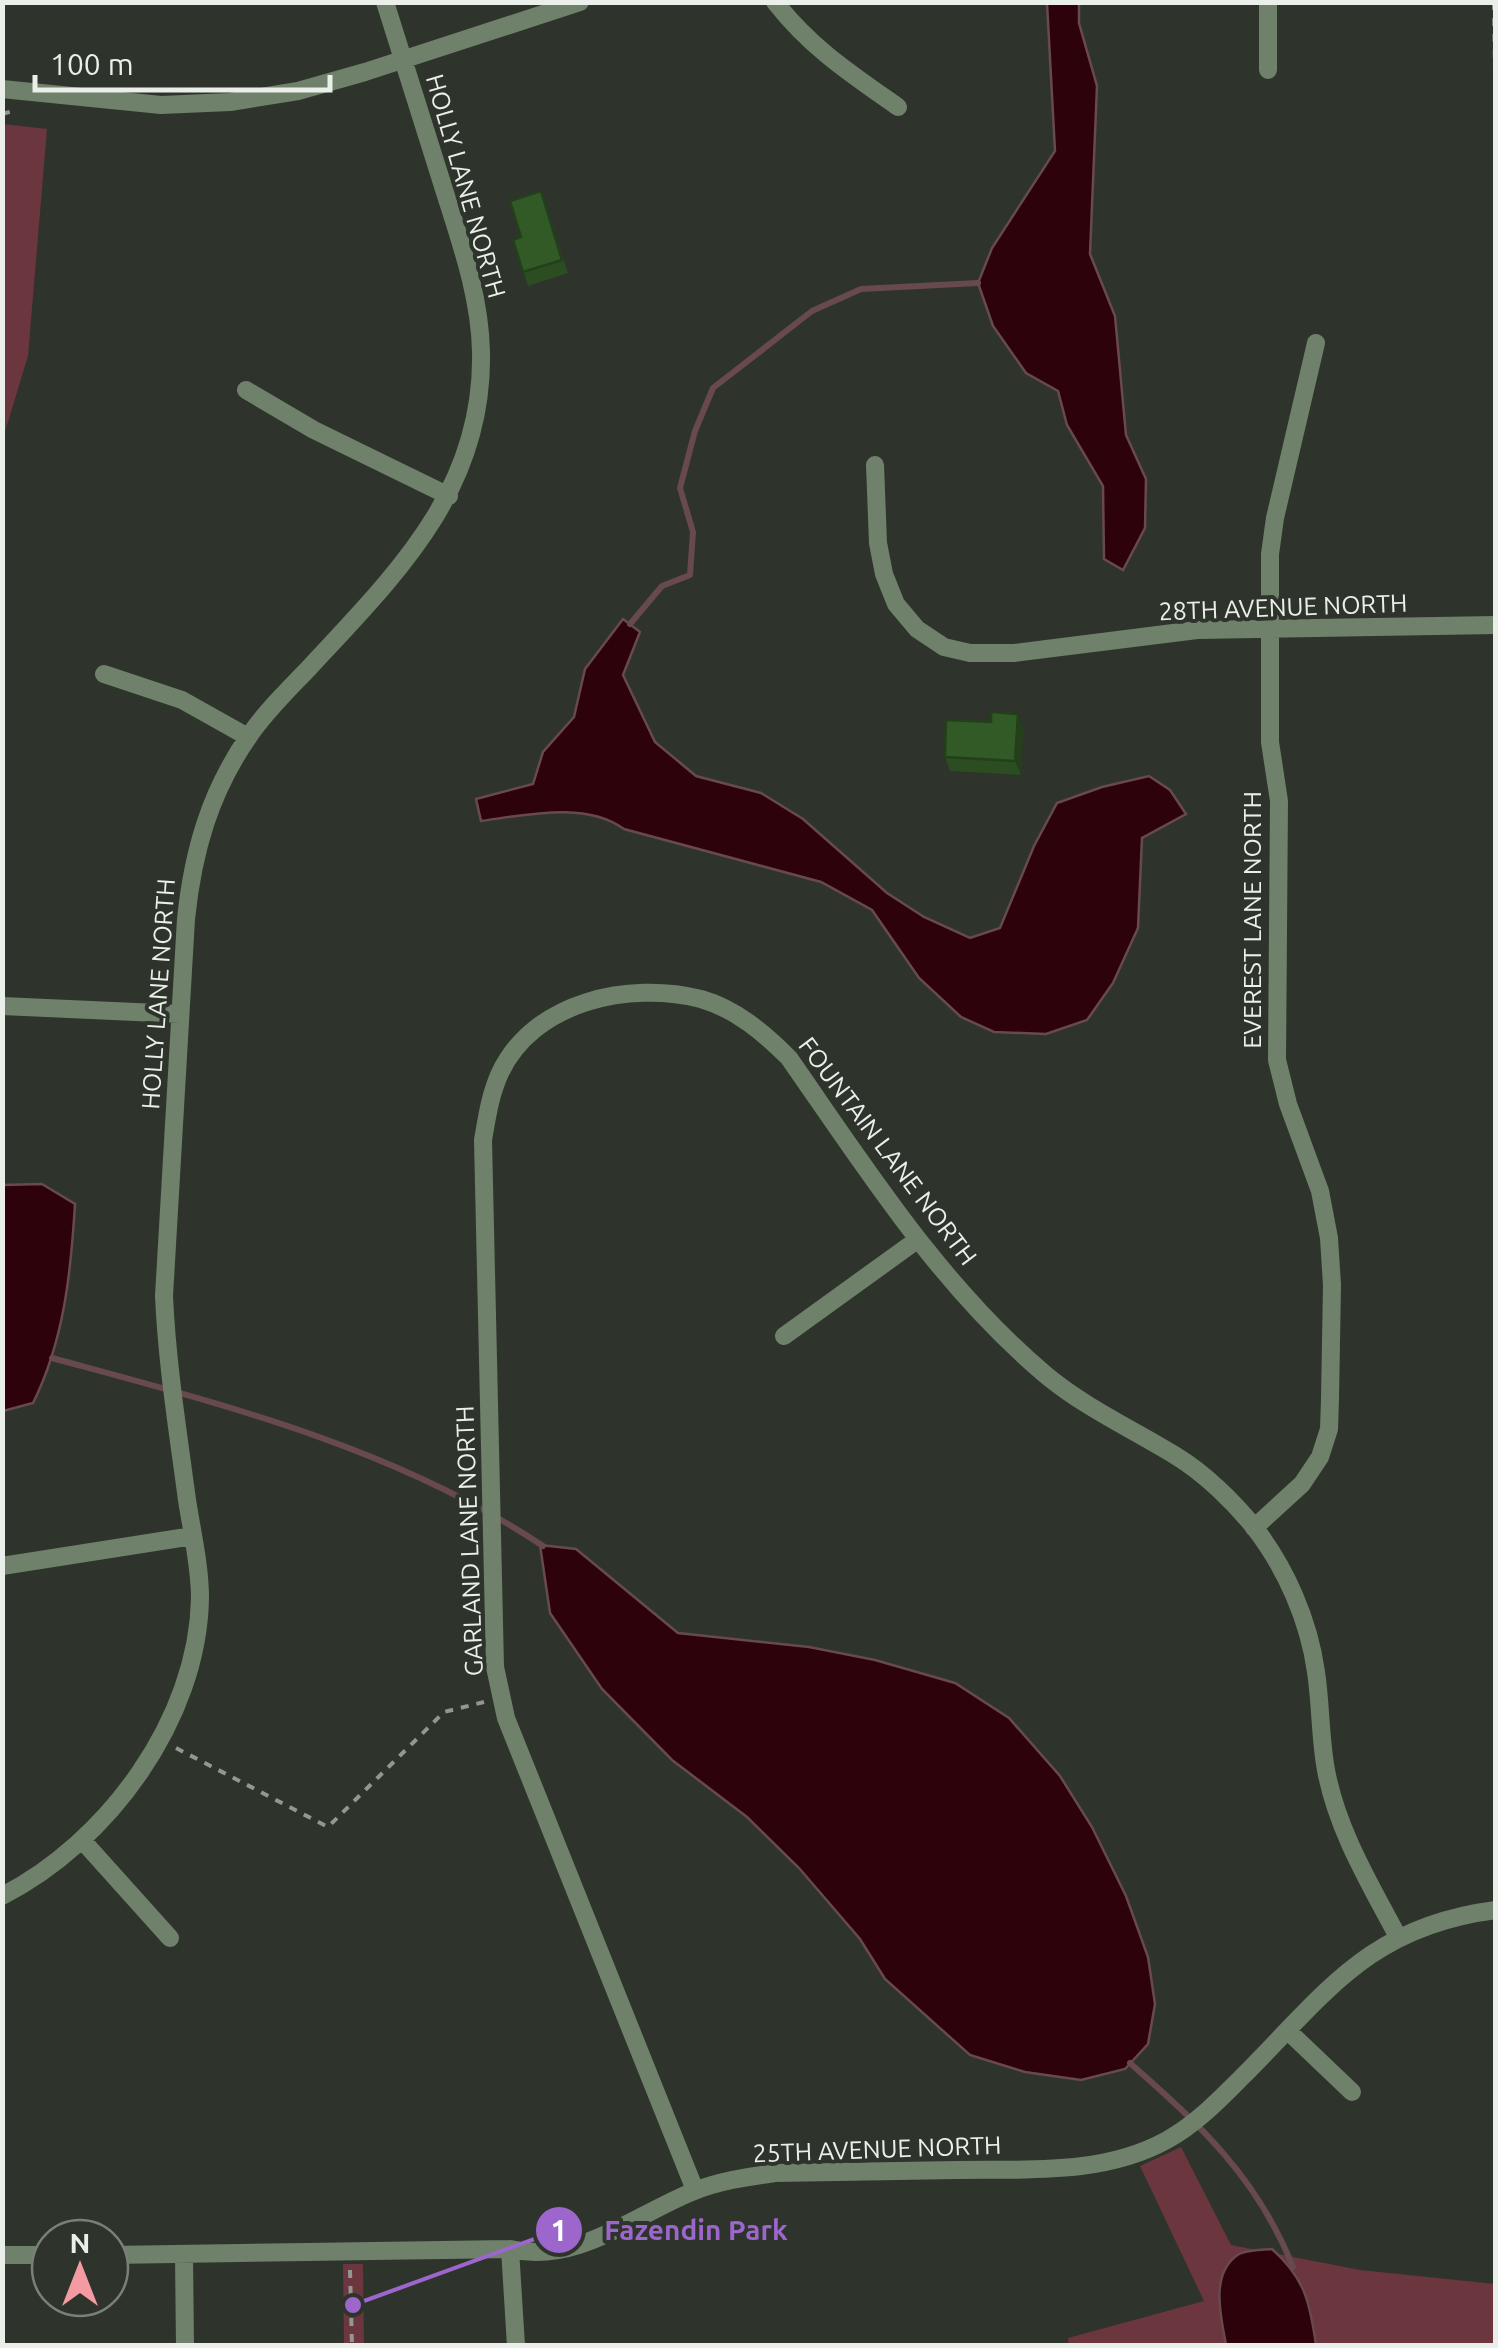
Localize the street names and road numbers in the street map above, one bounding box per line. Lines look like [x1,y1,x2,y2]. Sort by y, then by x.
street label: HOLLY LANE NORTH [421,71,511,301]
street label: 28TH AVENUE NORTH [1158,589,1408,625]
street label: EVEREST LANE NORTH [1238,791,1266,1049]
street label: HOLLY LANE NORTH [136,878,180,1110]
street label: FOUNTAIN LANE NORTH [793,1032,983,1270]
street label: GARLAND LANE NORTH [450,1405,488,1677]
street label: 25TH AVENUE NORTH [752,2131,1002,2167]

